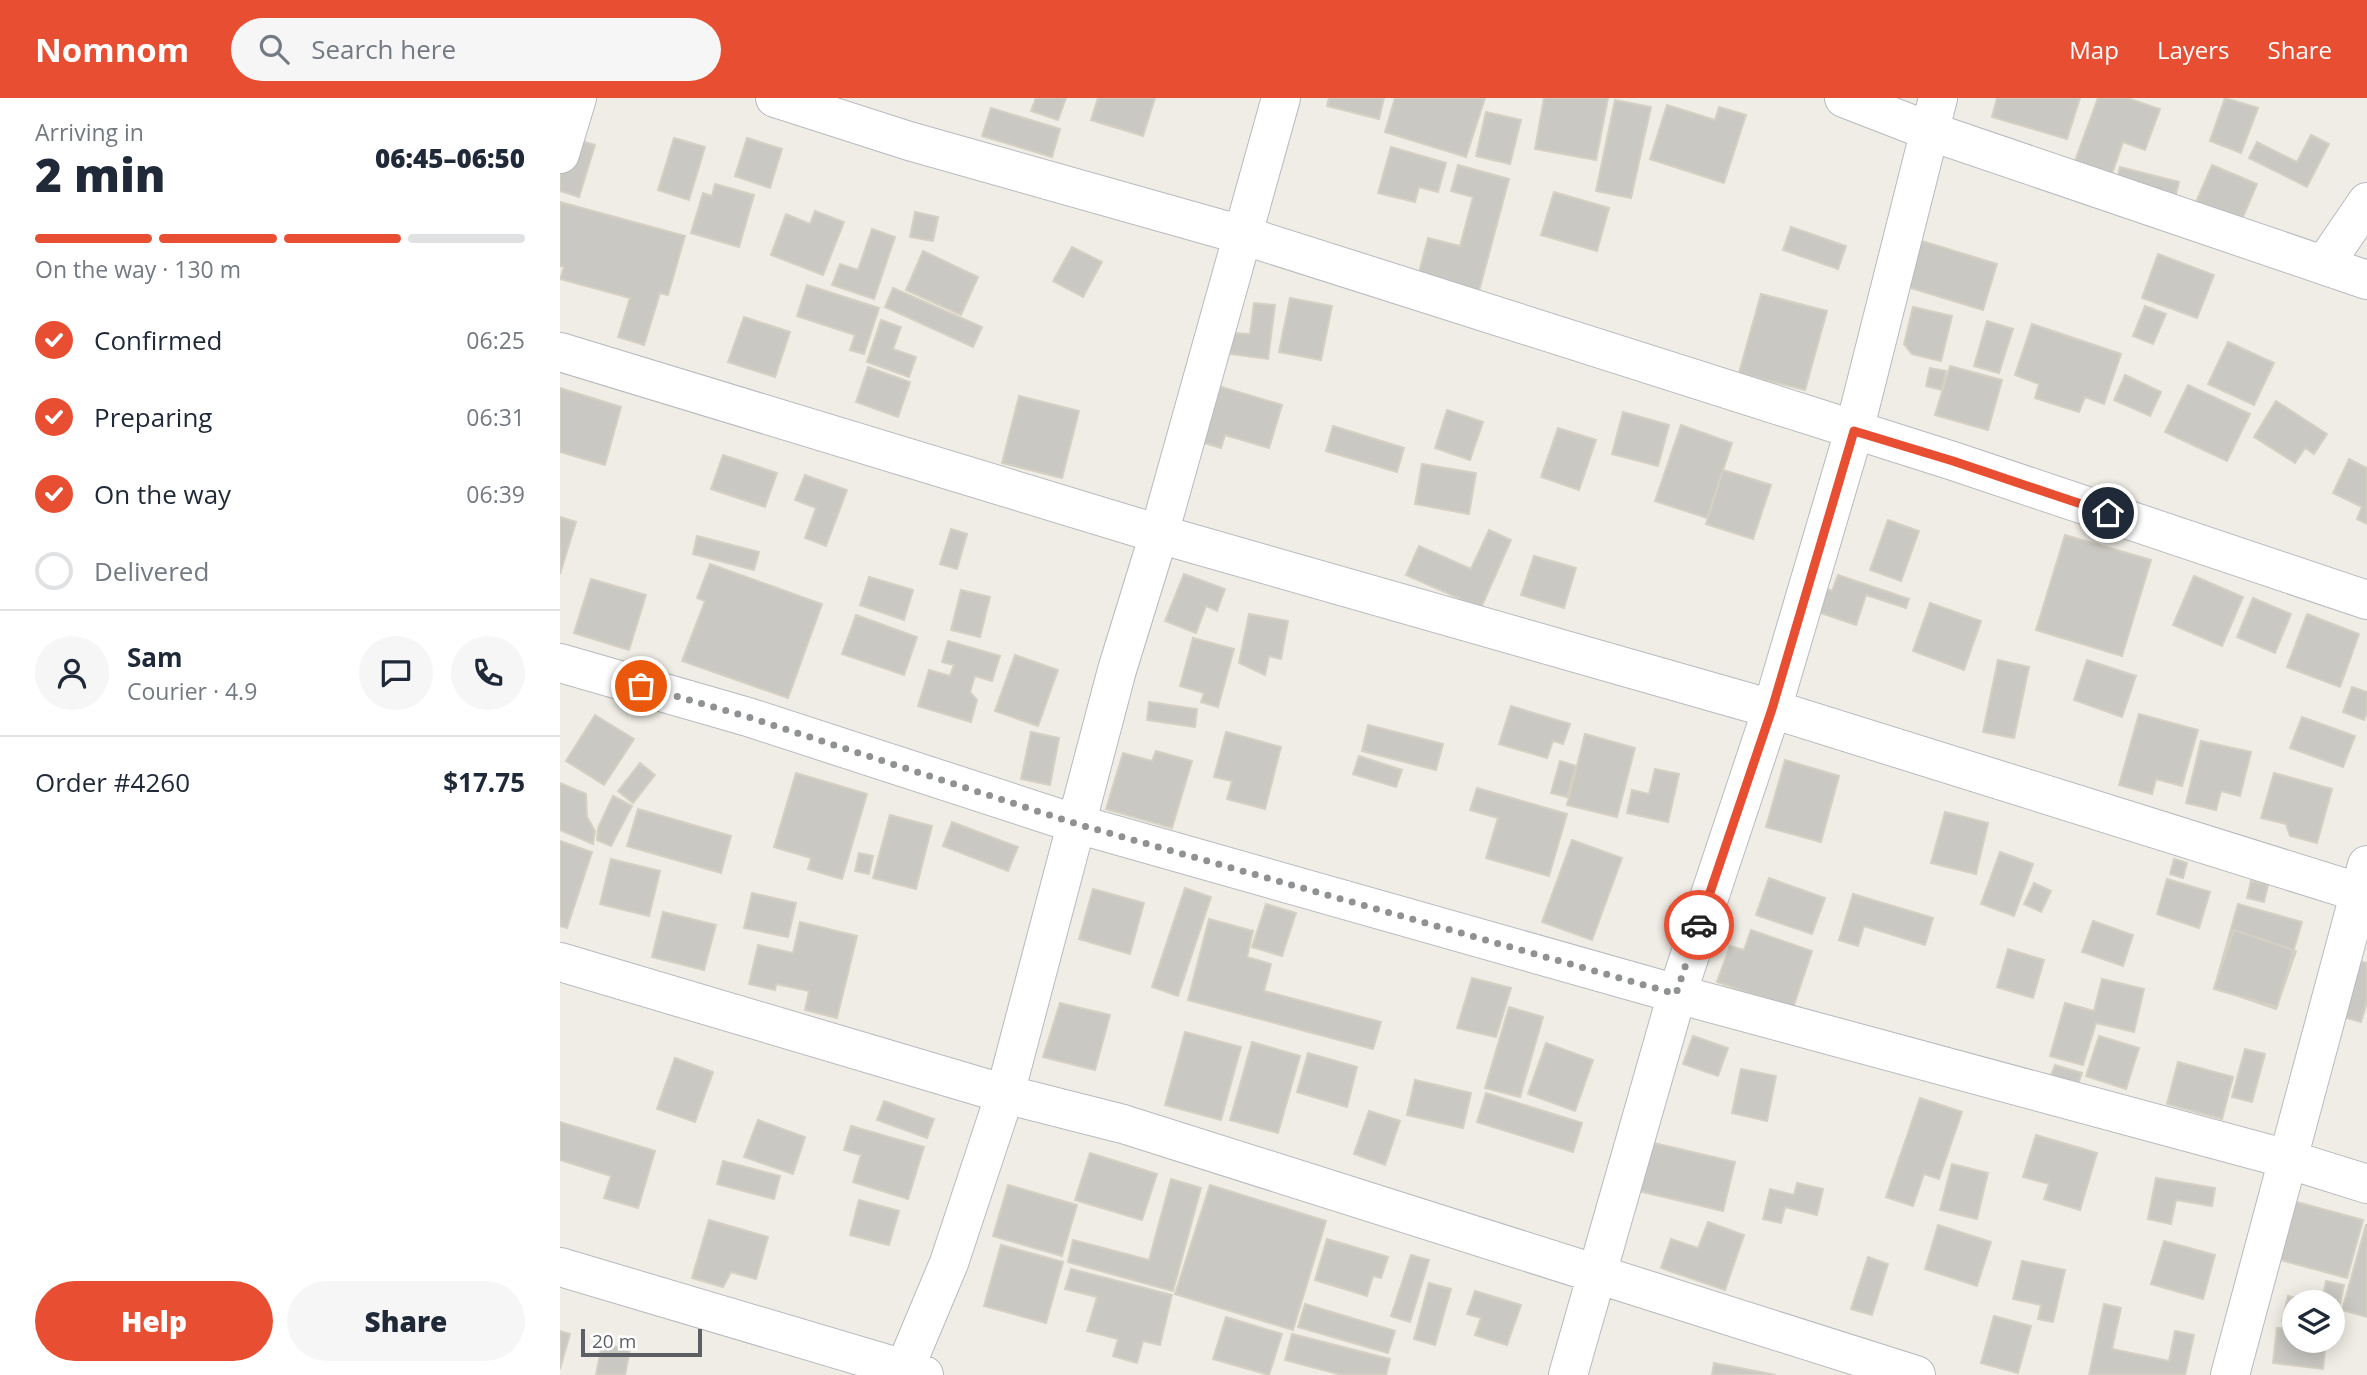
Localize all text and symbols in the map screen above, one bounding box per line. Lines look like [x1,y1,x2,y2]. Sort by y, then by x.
search box [231,18,721,81]
text: Nomnom [35,27,189,72]
icon: search [255,30,293,68]
text: Search here [311,31,456,67]
text: Map [2069,33,2119,66]
text: Layers [2157,33,2230,66]
text: Share [2268,33,2332,66]
text: Arriving in [35,116,144,148]
text: 06:45–06:50 [375,140,525,176]
text: 2 min [35,143,166,205]
text: On the way · 130 m [35,253,241,285]
icon: check [35,321,73,359]
text: Confirmed [94,322,222,358]
text: 06:25 [466,324,525,356]
icon: check [35,398,73,436]
text: Preparing [94,399,212,435]
text: 06:31 [466,401,525,433]
icon: check [35,475,73,513]
text: On the way [94,476,231,512]
text: 06:39 [466,478,525,510]
pin [2078,483,2138,543]
icon: home [2089,494,2127,532]
text: Delivered [94,553,209,589]
button: person [35,636,109,710]
button: chat [359,636,433,710]
button: phone [451,636,525,710]
text: Sam [127,639,183,675]
pin [611,656,671,716]
icon: bag [622,667,660,705]
text: Courier · 4.9 [127,675,257,707]
text: Order #4260 [35,764,190,800]
text: $17.75 [443,764,525,800]
courier [1664,890,1734,960]
icon: car [1680,906,1718,944]
button: Help [35,1281,273,1361]
button: Share [287,1281,525,1361]
map controls [2282,1290,2345,1353]
button: layers [2282,1290,2345,1353]
scale bar [581,1326,702,1358]
text: 20 m [592,1328,636,1354]

